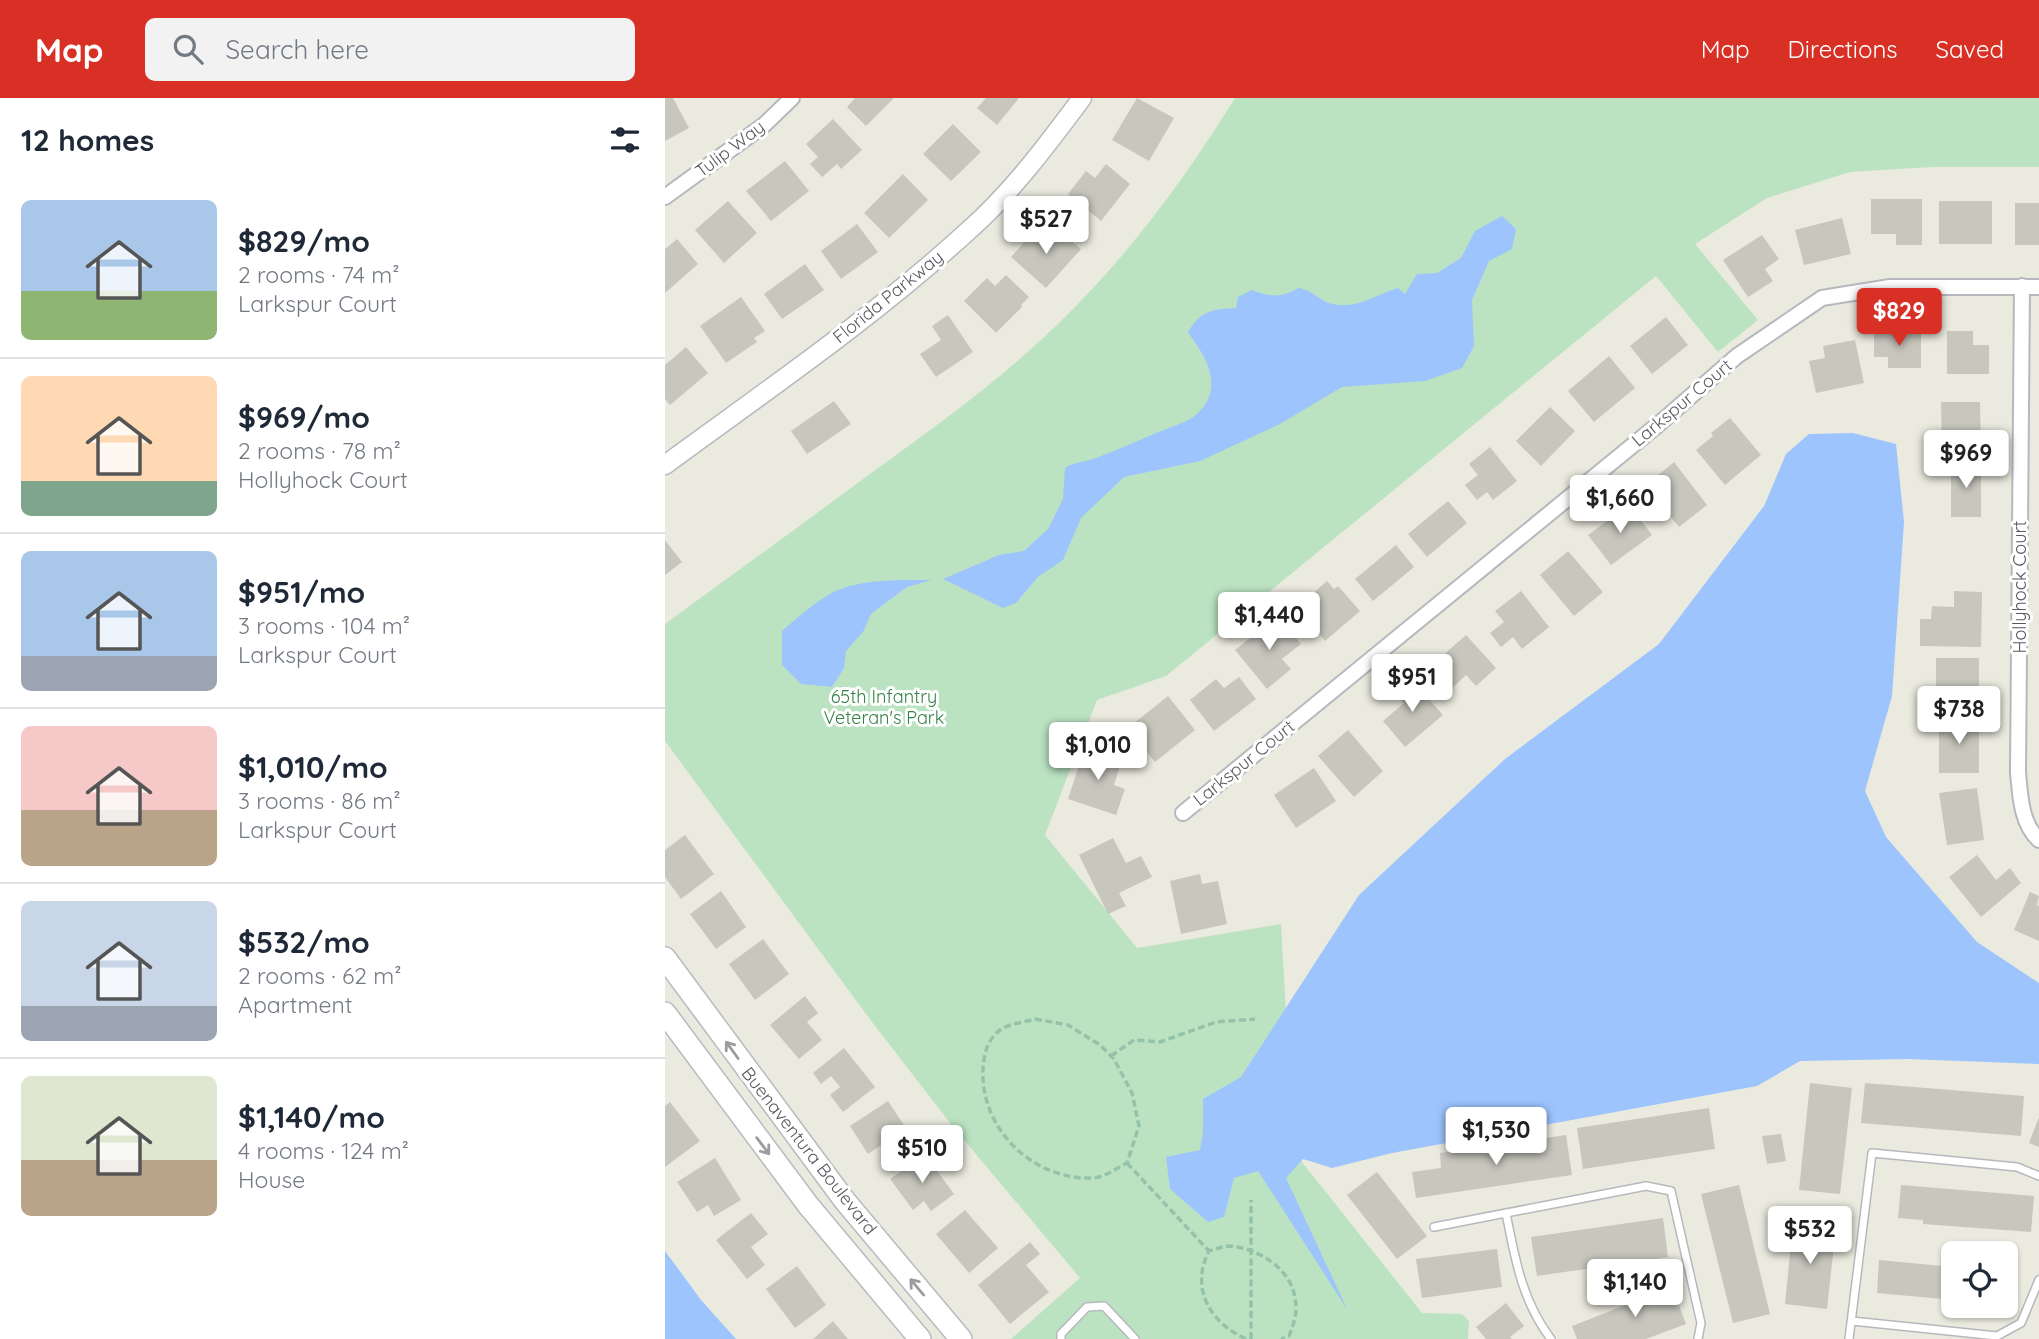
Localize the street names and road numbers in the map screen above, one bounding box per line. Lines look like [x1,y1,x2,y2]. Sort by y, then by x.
street label: Tulip Way [690,115,769,182]
street label: Florida Parkway [828,245,948,348]
street label: Larkspur Court [1627,354,1737,451]
street label: Hollyhock Court [2008,521,2031,653]
street label: Larkspur Court [1188,715,1299,811]
street label: Buenaventura Boulevard [737,1062,882,1239]

